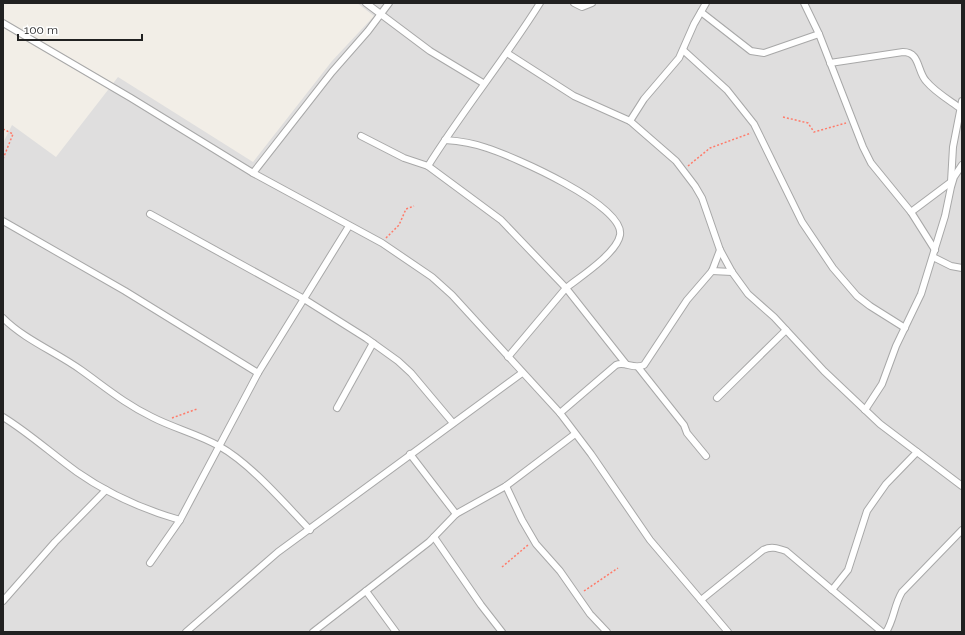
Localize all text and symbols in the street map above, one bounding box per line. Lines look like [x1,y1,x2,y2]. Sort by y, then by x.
scale bar [18,16,142,42]
text: 100 m [24,23,58,37]

